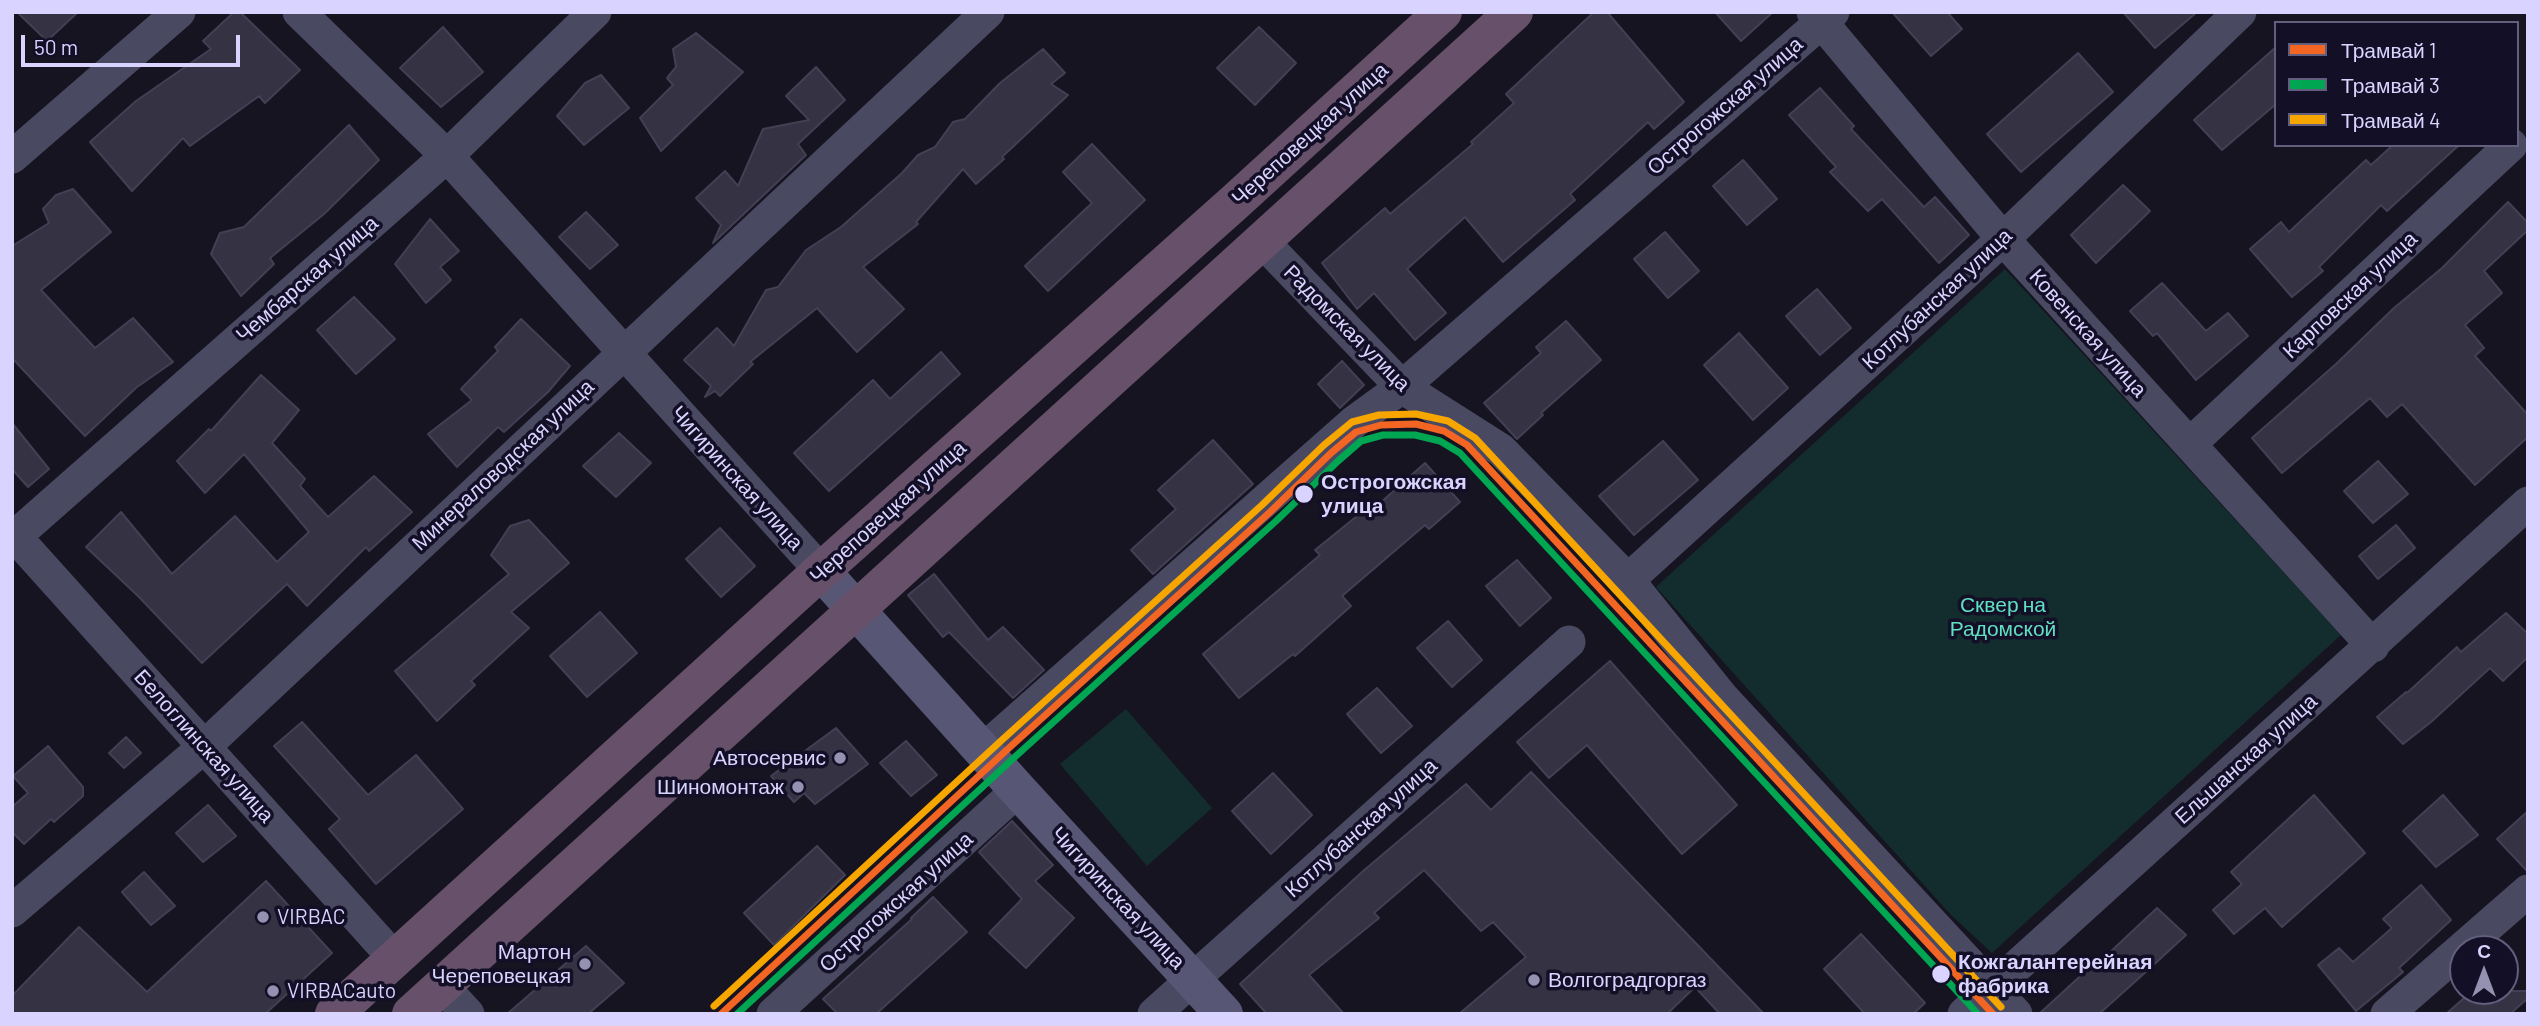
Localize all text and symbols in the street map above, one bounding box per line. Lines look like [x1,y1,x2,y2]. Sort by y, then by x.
scale bar [24,21,243,65]
legend [2274,21,2519,147]
street label: Острогожская улица [1642,32,1808,180]
text: 50 m [34,34,78,59]
text: Трамвай 1 [2341,37,2436,62]
street label: Череповецкая улица [1227,57,1393,211]
text: Трамвай 3 [2341,72,2440,97]
text: Трамвай 4 [2341,107,2441,132]
street label: Чембарская улица [231,210,383,348]
street label: Котлубанская улица [1857,223,2017,375]
street label: Карповская улица [2278,226,2422,364]
street label: Радомская улица [1279,260,1415,396]
street label: Ковенская улица [2024,264,2152,402]
street label: Минераловодская улица [407,374,599,556]
street label: Чигиринская улица [666,401,808,555]
street label: Череповецкая улица [805,435,971,589]
place label: Острогожская улица [1321,469,1467,519]
marker: Острогожская улица [1293,483,1315,505]
park label: Сквер на Радомской [1950,592,2056,642]
street label: Белоглинская улица [129,664,279,828]
street label: Ельшанская улица [2170,689,2322,829]
place label: Автосервис [713,745,826,771]
marker: Автосервис [832,750,848,766]
street label: Котлубанская улица [1280,753,1442,903]
place label: Шиномонтаж [657,774,784,800]
marker: Шиномонтаж [790,779,806,795]
street label: Чигиринская улица [1046,822,1190,974]
street label: Острогожская улица [814,827,978,977]
place label: VIRBAC [277,904,346,930]
marker: VIRBAC [255,909,271,925]
north arrow [2449,935,2519,1005]
place label: Мартон Череповецкая [432,939,571,989]
text: С [2477,939,2491,962]
place label: Кожгалантерейная фабрика [1958,949,2152,999]
marker: Мартон Череповецкая [577,956,593,972]
marker: Кожгалантерейная фабрика [1930,963,1952,985]
place label: Волгоградгоргаз [1548,967,1706,993]
marker: Волгоградгоргаз [1526,972,1542,988]
place label: VIRBACauto [287,978,396,1004]
marker: VIRBACauto [265,983,281,999]

